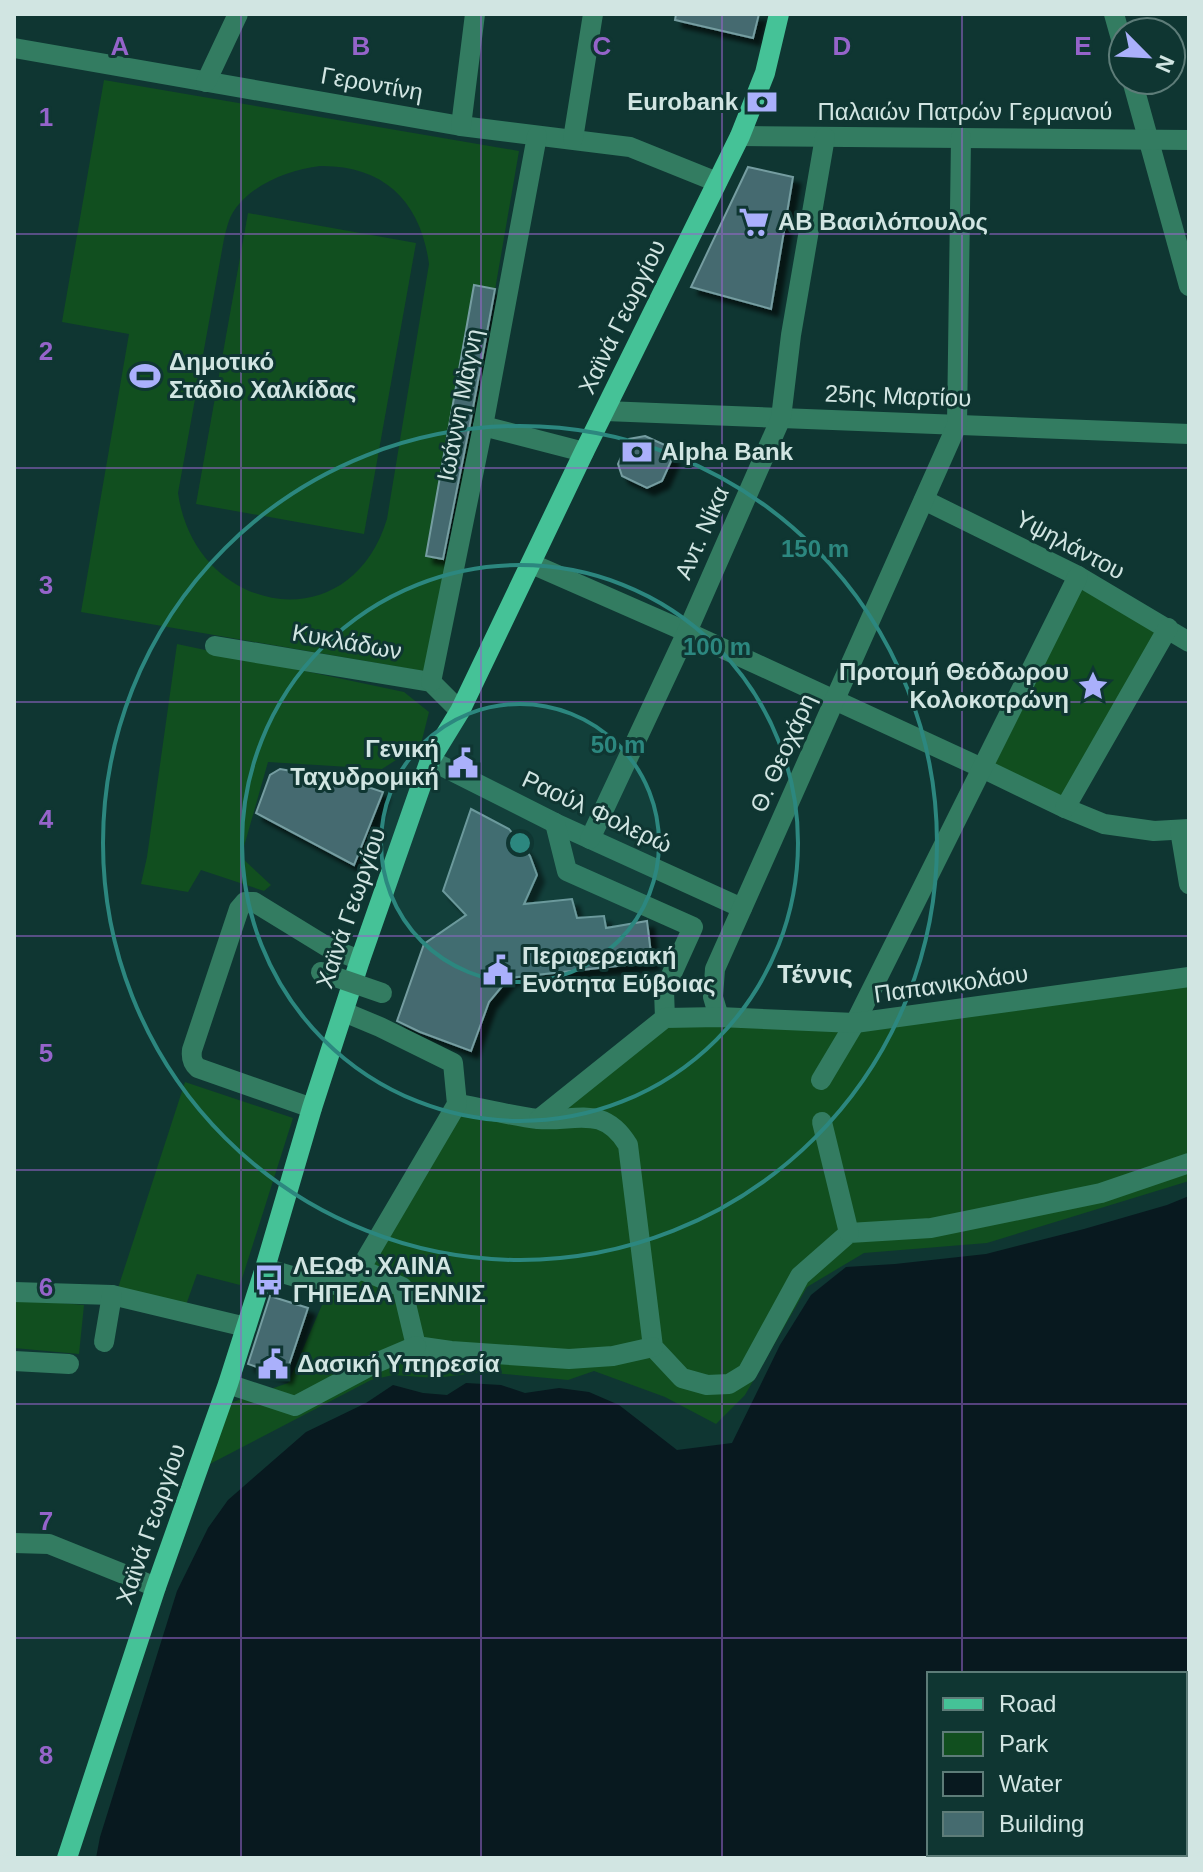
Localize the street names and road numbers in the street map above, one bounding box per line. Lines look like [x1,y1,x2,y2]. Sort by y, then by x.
street label: Γεροντίνη [319,61,425,106]
street label: Παλαιών Πατρών Γερμανού [818,98,1112,125]
street label: Χαϊνά Γεωργίου [573,235,670,398]
street label: Ιωάννη Μὰγνη [432,326,488,483]
street label: 25ης Μαρτίου [824,379,972,412]
street label: Αντ. Νίκα [669,482,734,583]
street label: Υψηλάντου [1011,505,1129,585]
street label: Κυκλάδων [290,619,404,664]
street label: Θ. Θεοχάρη [744,689,821,816]
street label: Ραούλ Φολερώ [518,765,676,858]
street label: Χαϊνά Γεωργίου [310,824,391,992]
street label: Παπανικολάου [872,959,1030,1008]
street label: Χαϊνά Γεωργίου [110,1440,191,1608]

